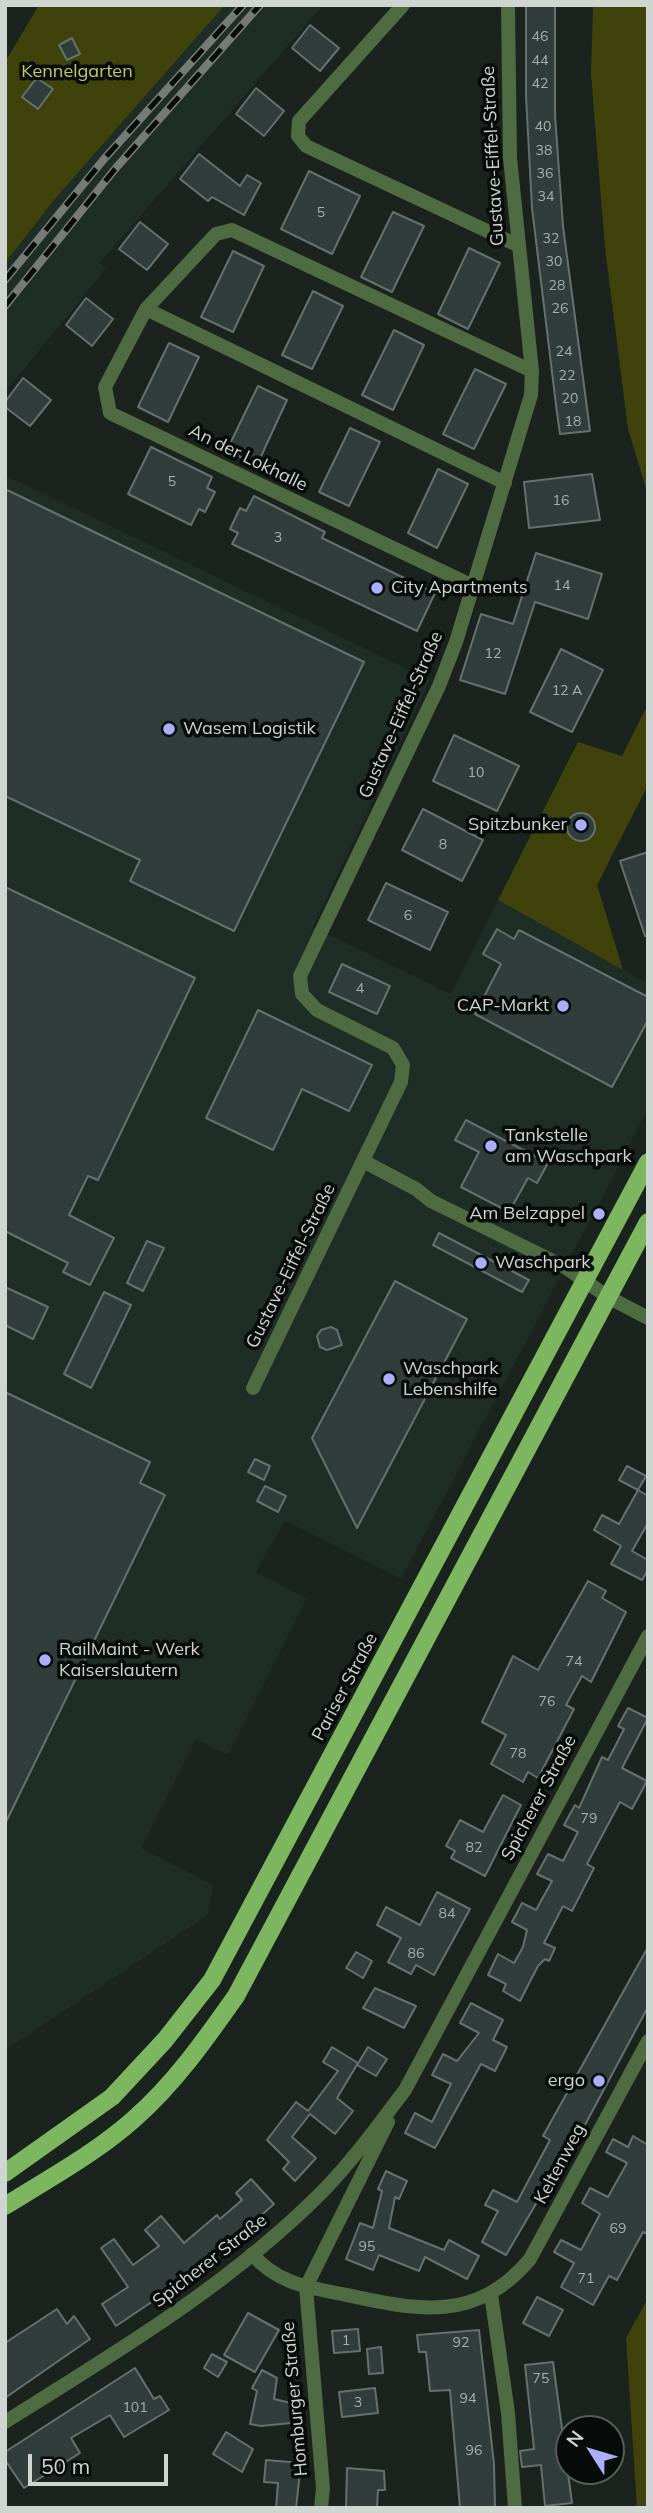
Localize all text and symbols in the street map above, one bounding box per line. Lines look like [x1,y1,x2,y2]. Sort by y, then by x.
house number: 46 [532,29,548,45]
house number: 44 [532,53,548,69]
park label: Kennelgarten [21,61,133,83]
street label: Gustave-Eiffel-Straße [477,65,509,247]
house number: 42 [532,76,548,92]
house number: 40 [535,119,551,135]
house number: 38 [536,143,552,159]
house number: 36 [537,166,553,182]
house number: 34 [538,189,554,205]
house number: 5 [317,205,325,221]
house number: 32 [543,231,559,247]
house number: 30 [546,254,562,270]
house number: 28 [549,278,565,294]
house number: 26 [552,301,568,317]
house number: 24 [556,344,572,360]
house number: 22 [559,368,575,384]
house number: 20 [562,391,578,407]
house number: 18 [565,414,581,430]
street label: An der Lokhalle [185,420,311,496]
house number: 5 [168,474,176,490]
house number: 16 [553,493,569,509]
house number: 3 [274,530,282,546]
place label: City Apartments [391,577,528,599]
house number: 14 [554,578,570,594]
marker: City Apartments [369,580,385,596]
street label: Gustave-Eiffel-Straße [354,628,448,802]
house number: 12 [485,646,501,662]
house number: 12 A [552,683,582,699]
place label: Wasem Logistik [183,718,316,740]
marker: Wasem Logistik [161,721,177,737]
house number: 10 [468,765,484,781]
place label: Spitzbunker [468,814,567,836]
marker: Spitzbunker [573,817,589,833]
house number: 8 [439,837,447,853]
house number: 6 [404,908,412,924]
house number: 4 [356,981,364,997]
place label: CAP-Markt [457,995,549,1017]
marker: CAP-Markt [555,998,571,1014]
place label: Tankstelle am Waschpark [505,1125,632,1168]
marker: Tankstelle am Waschpark [483,1138,499,1154]
street label: Gustave-Eiffel-Straße [242,1180,340,1352]
place label: Am Belzappel [469,1203,585,1225]
marker: Am Belzappel [591,1206,607,1222]
place label: Waschpark [495,1252,591,1274]
marker: Waschpark [473,1255,489,1271]
place label: Waschpark Lebenshilfe [403,1358,499,1400]
marker: Waschpark Lebenshilfe [381,1371,397,1387]
street label: Pariser Straße [308,1629,382,1745]
place label: RailMaint - Werk Kaiserslautern [59,1639,200,1682]
marker: RailMaint - Werk Kaiserslautern [37,1652,53,1668]
house number: 74 [566,1654,582,1670]
house number: 76 [539,1694,555,1710]
street label: Spicherer Straße [497,1732,581,1864]
house number: 78 [510,1746,526,1762]
house number: 79 [581,1811,597,1827]
house number: 82 [466,1840,482,1856]
house number: 84 [439,1906,455,1922]
house number: 86 [408,1946,424,1962]
place label: ergo [548,2070,585,2092]
marker: ergo [591,2073,607,2089]
street label: Keltenweg [530,2120,590,2208]
street label: Spicherer Straße [149,2210,271,2312]
house number: 69 [610,2221,626,2237]
house number: 95 [359,2239,375,2255]
house number: 71 [578,2271,594,2287]
street label: Homburger Straße [277,2321,313,2477]
house number: 1 [342,2333,350,2349]
house number: 92 [453,2335,469,2351]
house number: 75 [533,2371,549,2387]
house number: 94 [460,2391,476,2407]
house number: 3 [354,2395,362,2411]
house number: 101 [122,2400,148,2416]
north arrow [555,2415,625,2485]
text: N [561,2426,589,2452]
scale bar [32,2440,172,2484]
house number: 96 [466,2443,482,2459]
text: 50 m [41,2453,90,2479]

